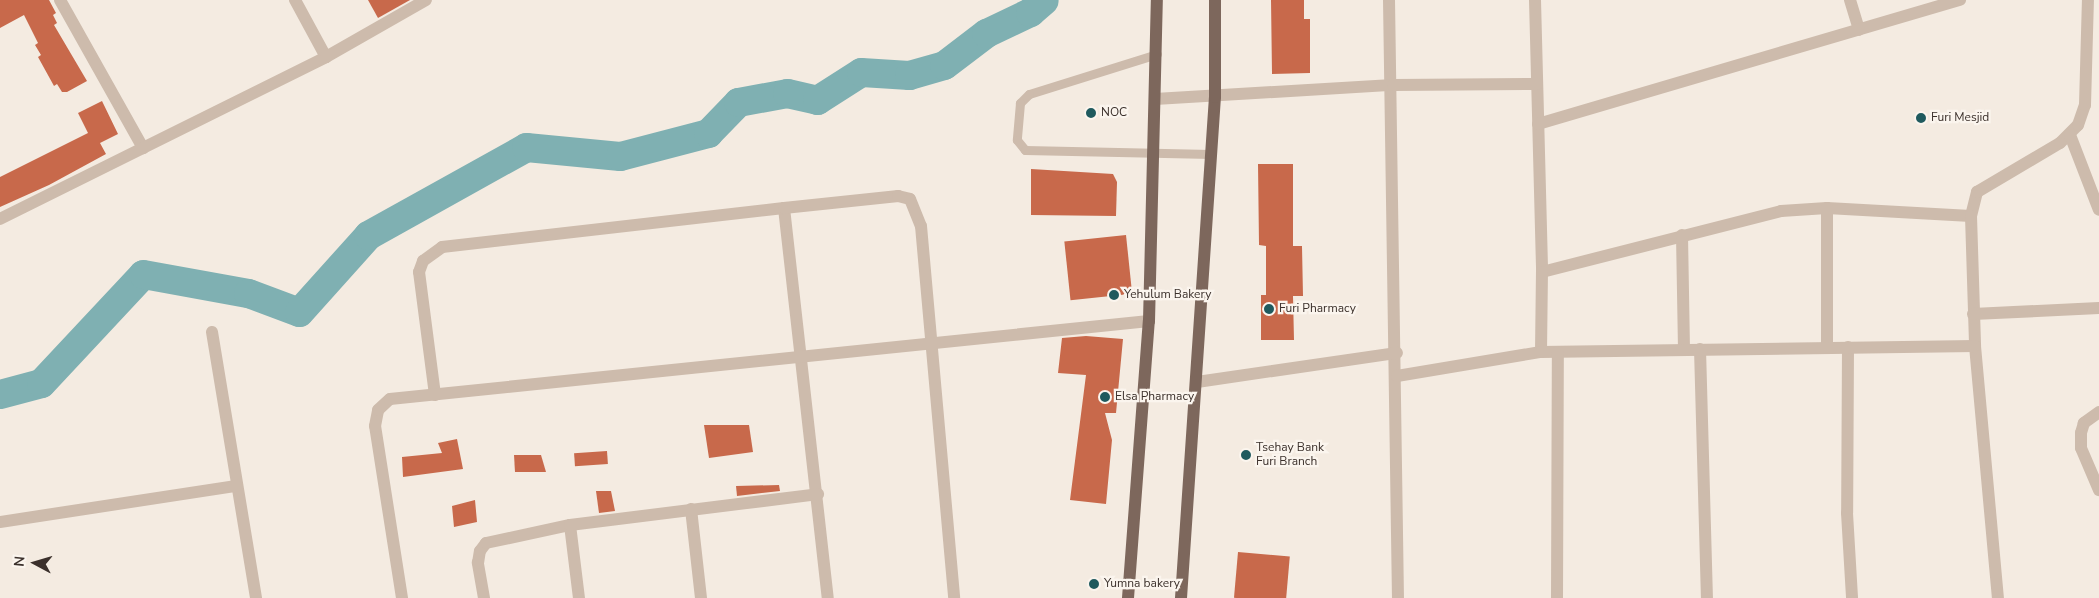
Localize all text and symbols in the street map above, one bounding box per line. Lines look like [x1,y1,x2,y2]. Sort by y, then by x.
place label: NOC [1101,106,1127,120]
marker: NOC [1085,107,1097,119]
place label: Furi Mesjid [1931,111,1989,125]
marker: Furi Mesjid [1915,112,1927,124]
place label: Yehulum Bakery [1124,288,1211,302]
marker: Yehulum Bakery [1108,289,1120,301]
place label: Furi Pharmacy [1279,302,1356,316]
marker: Furi Pharmacy [1263,303,1275,315]
place label: Elsa Pharmacy [1115,390,1194,404]
marker: Elsa Pharmacy [1099,391,1111,403]
place label: Tsehay Bank Furi Branch [1256,441,1324,469]
marker: Tsehay Bank Furi Branch [1240,449,1252,461]
north arrow [10,538,60,588]
text: N [10,555,30,568]
place label: Yumna bakery [1104,577,1180,591]
marker: Yumna bakery [1088,578,1100,590]

